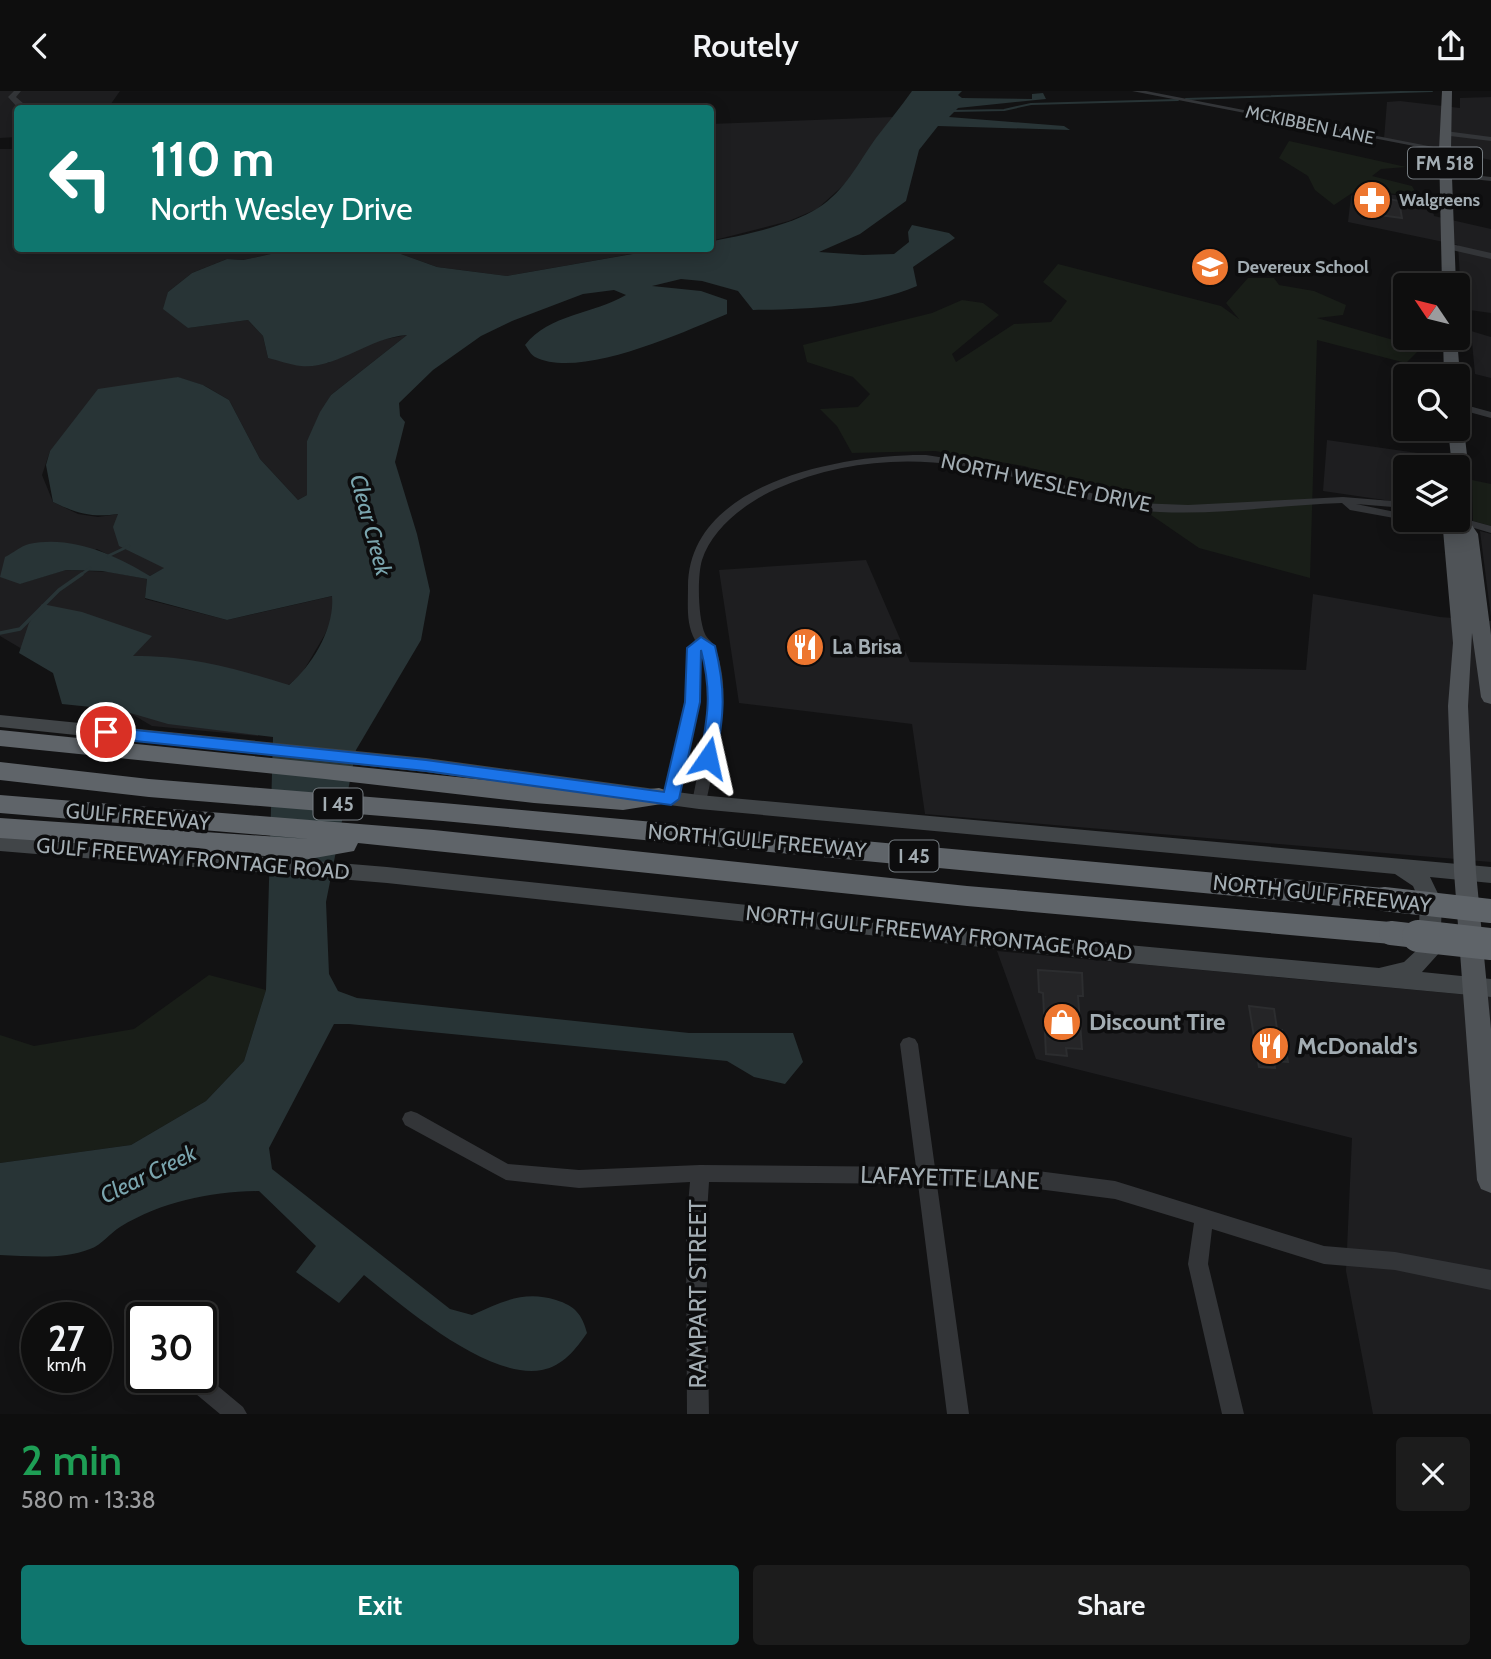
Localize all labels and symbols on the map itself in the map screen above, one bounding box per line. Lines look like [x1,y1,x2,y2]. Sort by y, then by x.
street label: MCKIBBEN LANE [1243,101,1377,149]
road number: FM 518 [1408,148,1482,179]
pharmacy icon: Walgreens [1351,179,1393,221]
place label: Walgreens [1399,189,1481,211]
school or university icon: Devereux School [1189,246,1231,288]
place label: Devereux School [1237,256,1369,278]
north arrow [1393,273,1470,350]
street label: NORTH WESLEY DRIVE [939,448,1154,517]
water label: Clear Creek [344,471,398,580]
restaurant icon: La Brisa [784,626,826,668]
place label: La Brisa [832,634,903,659]
pin [76,702,136,762]
position arrow [671,721,745,795]
road number: I 45 [314,789,362,819]
street label: GULF FREEWAY [65,798,212,835]
street label: NORTH GULF FREEWAY [647,818,868,863]
street label: GULF FREEWAY FRONTAGE ROAD [35,832,351,885]
road number: I 45 [890,841,939,871]
street label: NORTH GULF FREEWAY [1212,870,1433,918]
street label: NORTH GULF FREEWAY FRONTAGE ROAD [745,900,1134,965]
shop icon: Discount Tire [1041,1001,1083,1043]
place label: Discount Tire [1089,1007,1225,1036]
restaurant icon: McDonald's [1249,1025,1291,1067]
place label: McDonald's [1297,1031,1418,1060]
water label: Clear Creek [95,1138,202,1209]
street label: LAFAYETTE LANE [860,1160,1040,1195]
street label: RAMPART STREET [683,1199,712,1389]
speed limit sign: 30 [126,1302,217,1393]

